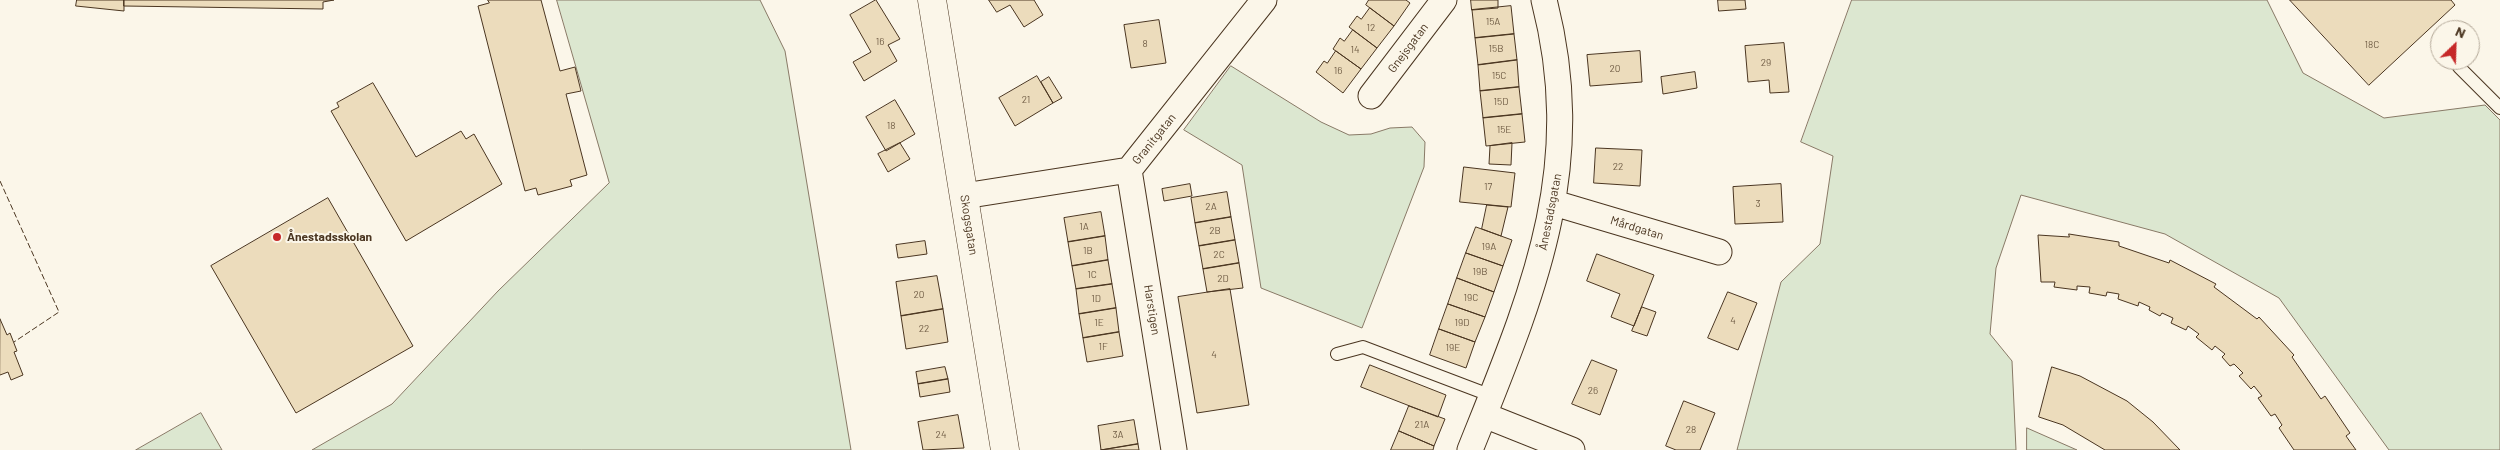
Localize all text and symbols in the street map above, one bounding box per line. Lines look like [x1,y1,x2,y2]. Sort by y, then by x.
house number: 15A [1486,16,1500,28]
street label: Gnejsgatan [1385,20,1431,76]
north arrow [2430,20,2480,70]
house number: 12 [1367,22,1375,34]
text: N [2453,22,2469,41]
house number: 16 [876,36,884,48]
house number: 8 [1142,38,1148,50]
house number: 18C [2365,39,2379,51]
house number: 15B [1489,43,1503,55]
house number: 14 [1350,44,1360,56]
house number: 29 [1761,57,1771,69]
house number: 20 [1609,63,1621,75]
house number: 16 [1334,65,1342,77]
house number: 15C [1492,70,1506,82]
house number: 21 [1022,94,1030,106]
house number: 15D [1494,96,1508,108]
street label: Granitgatan [1129,111,1179,167]
house number: 18 [887,120,895,132]
house number: 15E [1497,124,1511,136]
house number: 22 [1613,161,1623,173]
street label: Ånestadsgatan [1535,172,1565,252]
house number: 17 [1484,181,1492,193]
street label: Skogsgatan [957,194,981,256]
house number: 3 [1755,198,1761,210]
house number: 2A [1205,201,1217,213]
street label: Mårdgatan [1609,213,1665,243]
house number: 1A [1079,221,1089,233]
house number: 2B [1209,225,1221,237]
place label: Ånestadsskolan [287,230,372,244]
marker: Ånestadsskolan [271,231,283,243]
house number: 19A [1482,241,1496,253]
house number: 1B [1083,245,1093,257]
house number: 2C [1213,249,1225,261]
house number: 19B [1473,266,1487,278]
house number: 1C [1087,269,1097,281]
house number: 2D [1217,273,1229,285]
street label: Harstigen [1141,284,1163,336]
house number: 20 [913,289,925,301]
house number: 19C [1464,292,1478,304]
house number: 1D [1091,293,1101,305]
house number: 4 [1730,315,1736,327]
house number: 1E [1094,317,1104,329]
house number: 19D [1455,317,1469,329]
house number: 22 [919,323,929,335]
house number: 1F [1098,341,1108,353]
house number: 19E [1446,342,1460,354]
house number: 4 [1211,349,1217,361]
house number: 26 [1588,385,1598,397]
house number: 21A [1415,419,1429,431]
house number: 28 [1686,424,1696,436]
house number: 24 [936,429,946,441]
house number: 3A [1112,429,1124,441]

